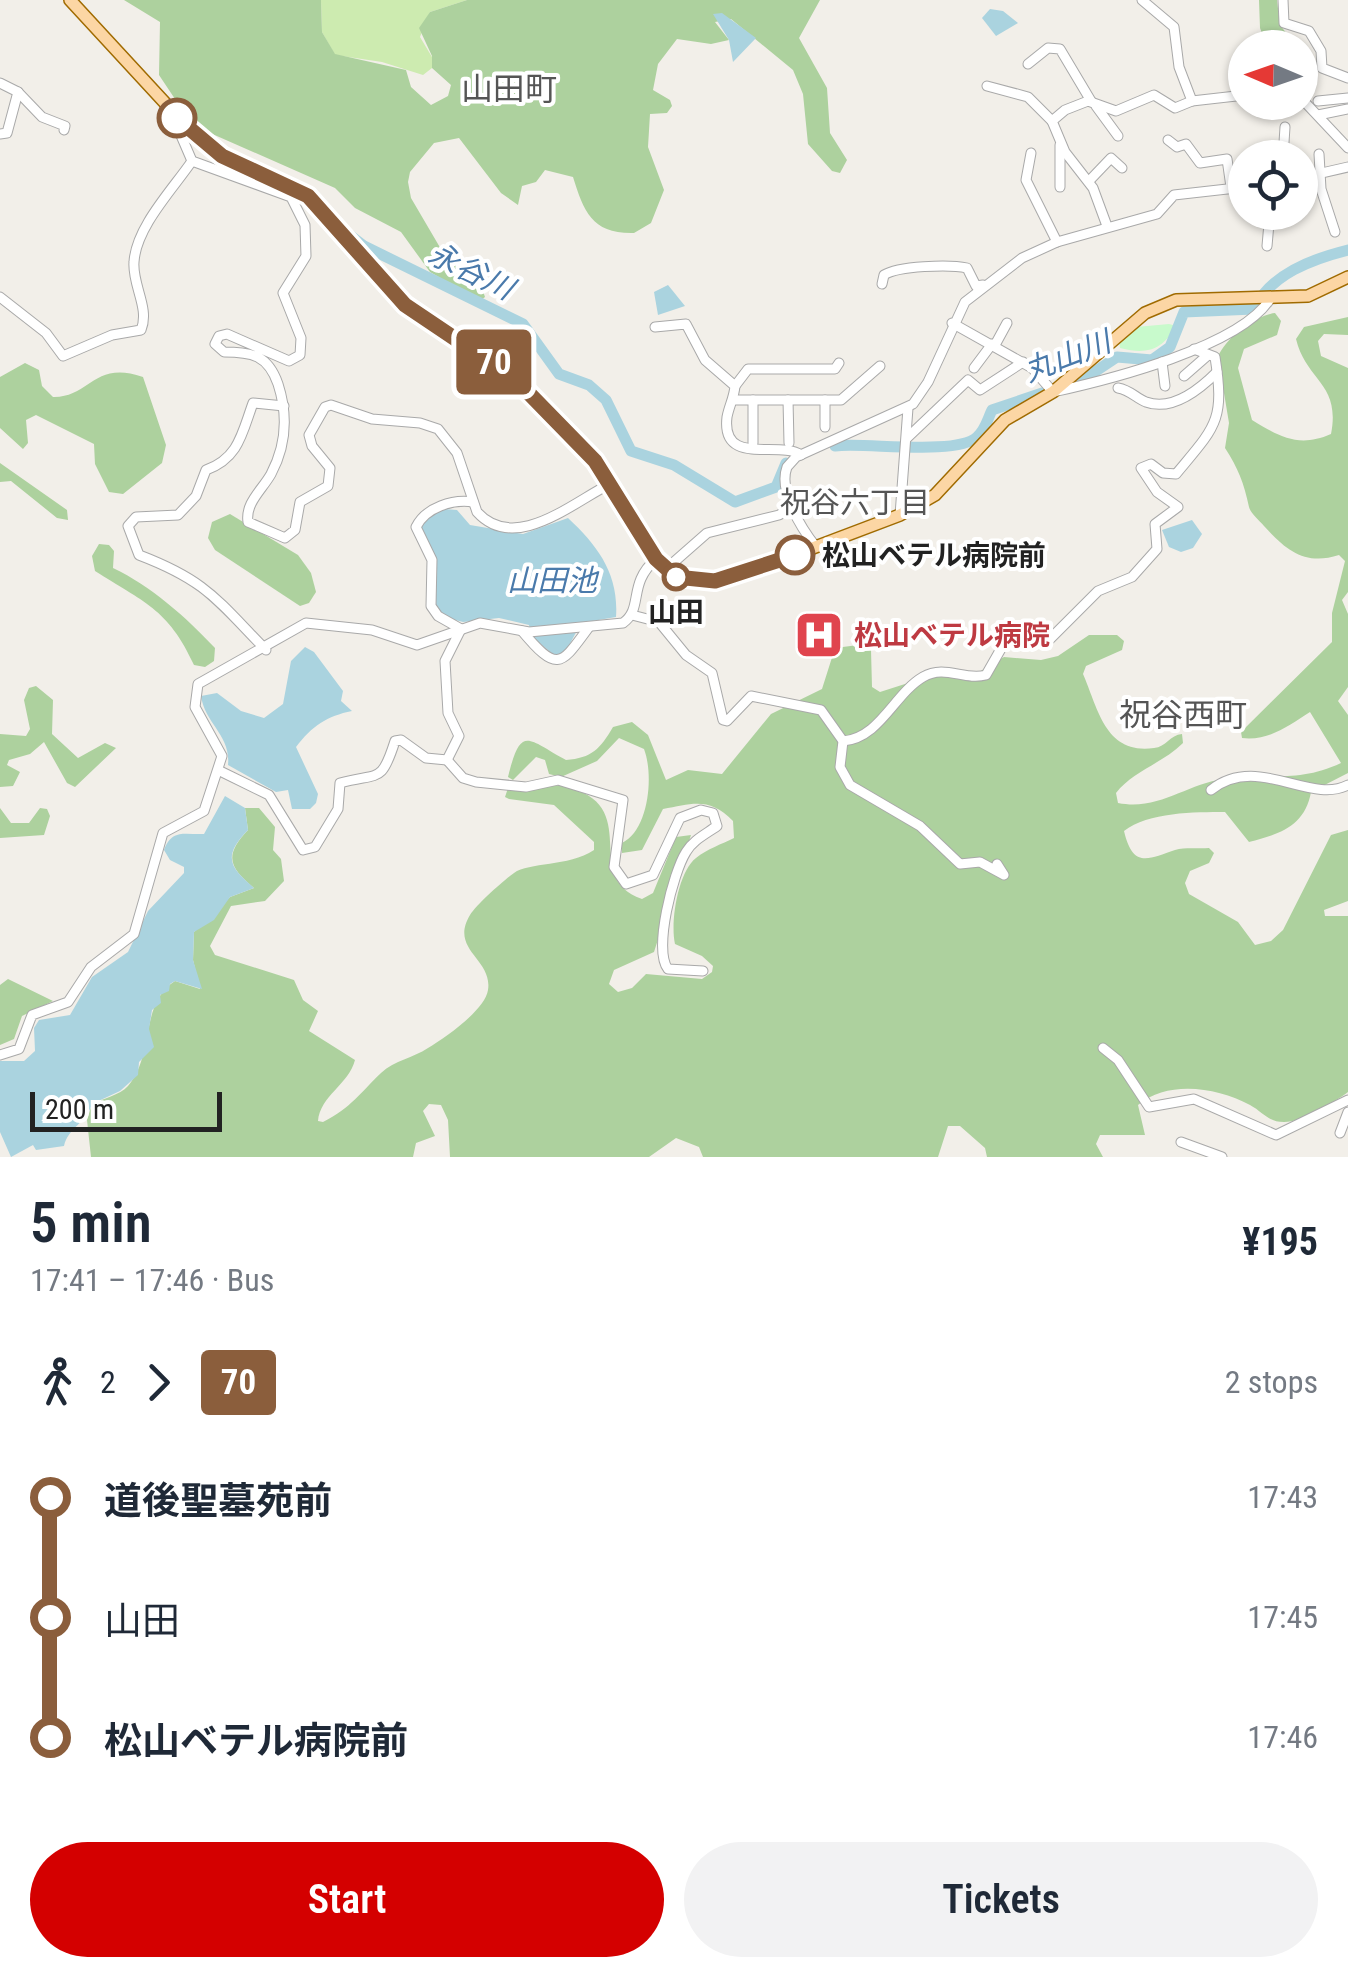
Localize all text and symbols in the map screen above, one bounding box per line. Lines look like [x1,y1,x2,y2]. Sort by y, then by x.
north arrow [1228,30,1318,120]
map controls [1228,30,1318,230]
district label: 山田町 [461,70,557,108]
unlabelled marker [158,99,196,137]
button: locate [1228,140,1318,230]
water label: 永谷川 [423,236,522,308]
water label: 丸山川 [1019,322,1118,388]
line badge: 70 [449,330,539,394]
text: 70 [476,342,512,383]
district label: 祝谷六丁目 [780,485,930,520]
marker: 松山ベテル病院前 [776,536,814,574]
place label: 松山ベテル病院前 [822,539,1046,572]
water label: 山田池 [507,563,600,598]
marker: 山田 [663,564,689,590]
place label: 山田 [648,596,704,629]
hospital icon: 松山ベテル病院 [793,609,845,661]
place label: 松山ベテル病院 [854,619,1050,652]
district label: 祝谷西町 [1119,696,1247,734]
scale bar [30,1087,222,1132]
text: 200 m [45,1093,114,1126]
text: 5 min [30,1191,152,1255]
text: ¥195 [1242,1220,1318,1264]
text: 17:41 – 17:46 · Bus [30,1261,274,1299]
icon: walk [30,1355,85,1410]
icon: forward [131,1355,186,1410]
text: 70 [221,1362,256,1403]
text: 2 [100,1363,116,1401]
text: 2 stops [1225,1363,1318,1401]
text: 17:43 [1247,1478,1318,1516]
text: 道後聖墓苑前 [104,1479,332,1523]
text: 17:45 [1247,1598,1318,1636]
text: 山田 [104,1599,180,1643]
text: 17:46 [1247,1718,1318,1756]
text: 松山ベテル病院前 [104,1719,408,1763]
button: Start [30,1842,664,1957]
button: Tickets [684,1842,1318,1957]

